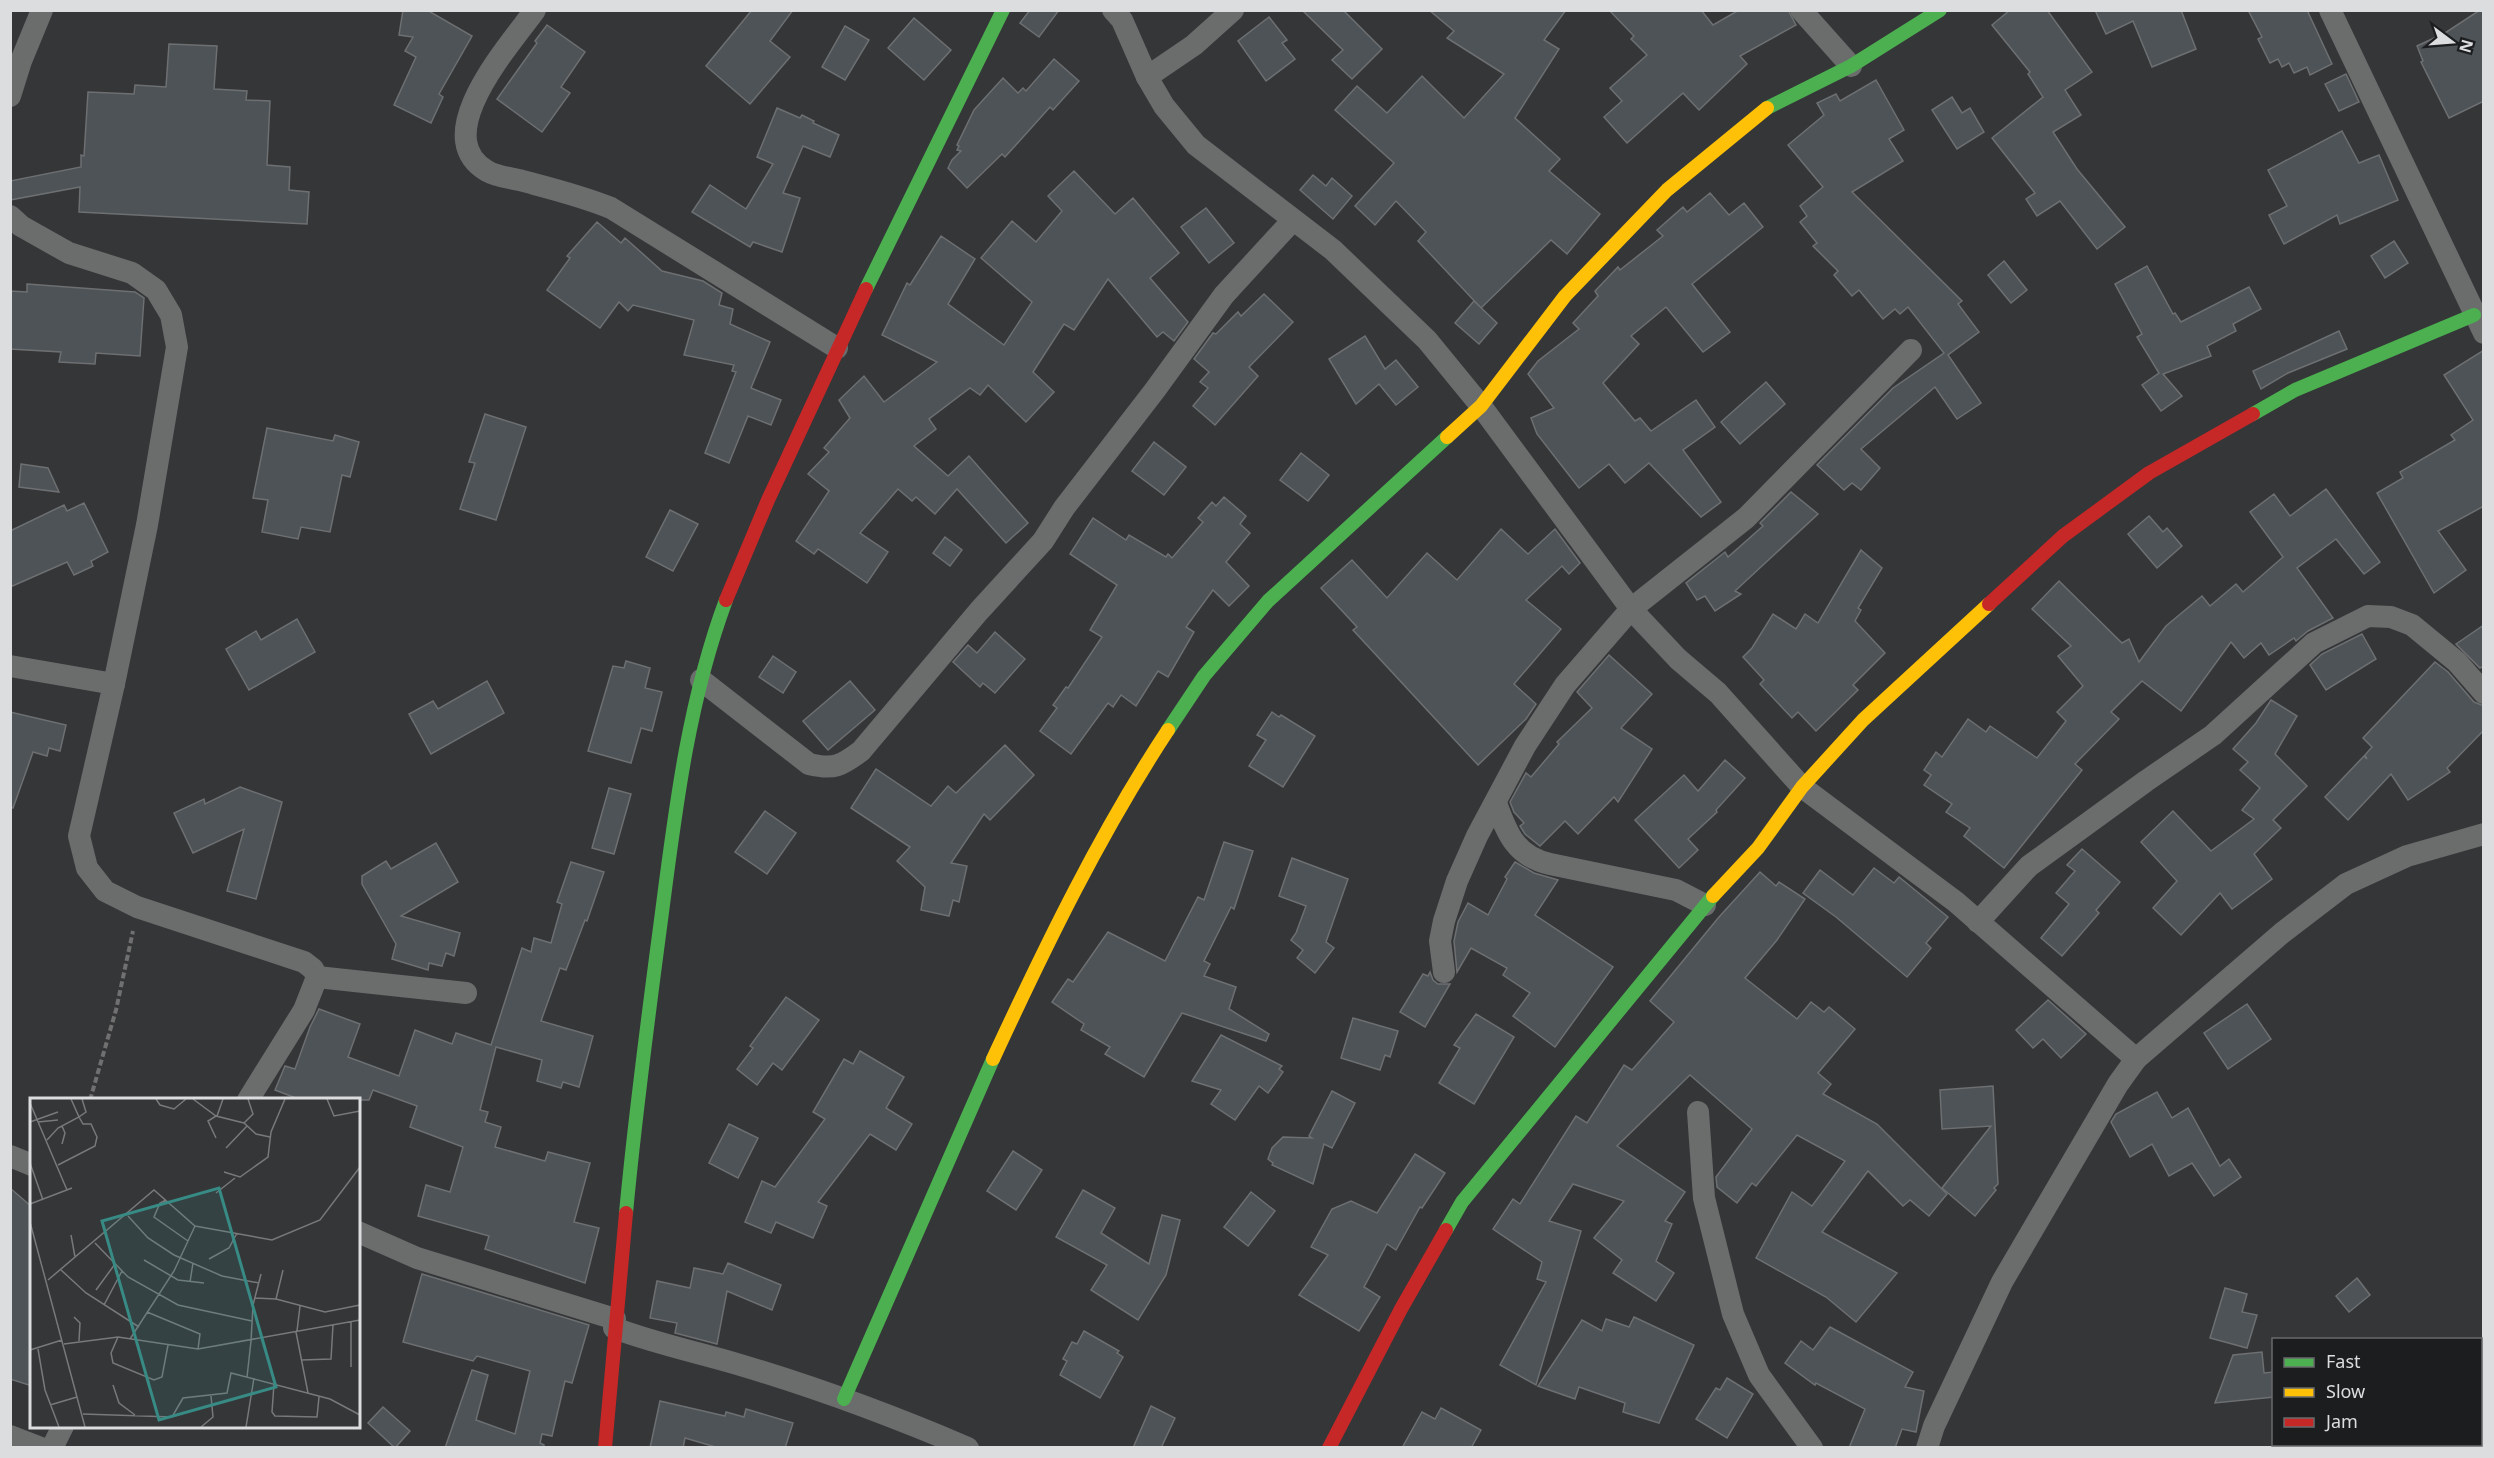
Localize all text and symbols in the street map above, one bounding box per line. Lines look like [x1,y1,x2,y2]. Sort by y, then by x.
north arrow [2422,12,2482,72]
text: N [2454,37,2479,55]
inset map [30,1098,360,1428]
legend [2272,1338,2482,1446]
text: Fast [2326,1349,2361,1373]
text: Slow [2326,1379,2365,1403]
text: Jam [2324,1409,2358,1433]

